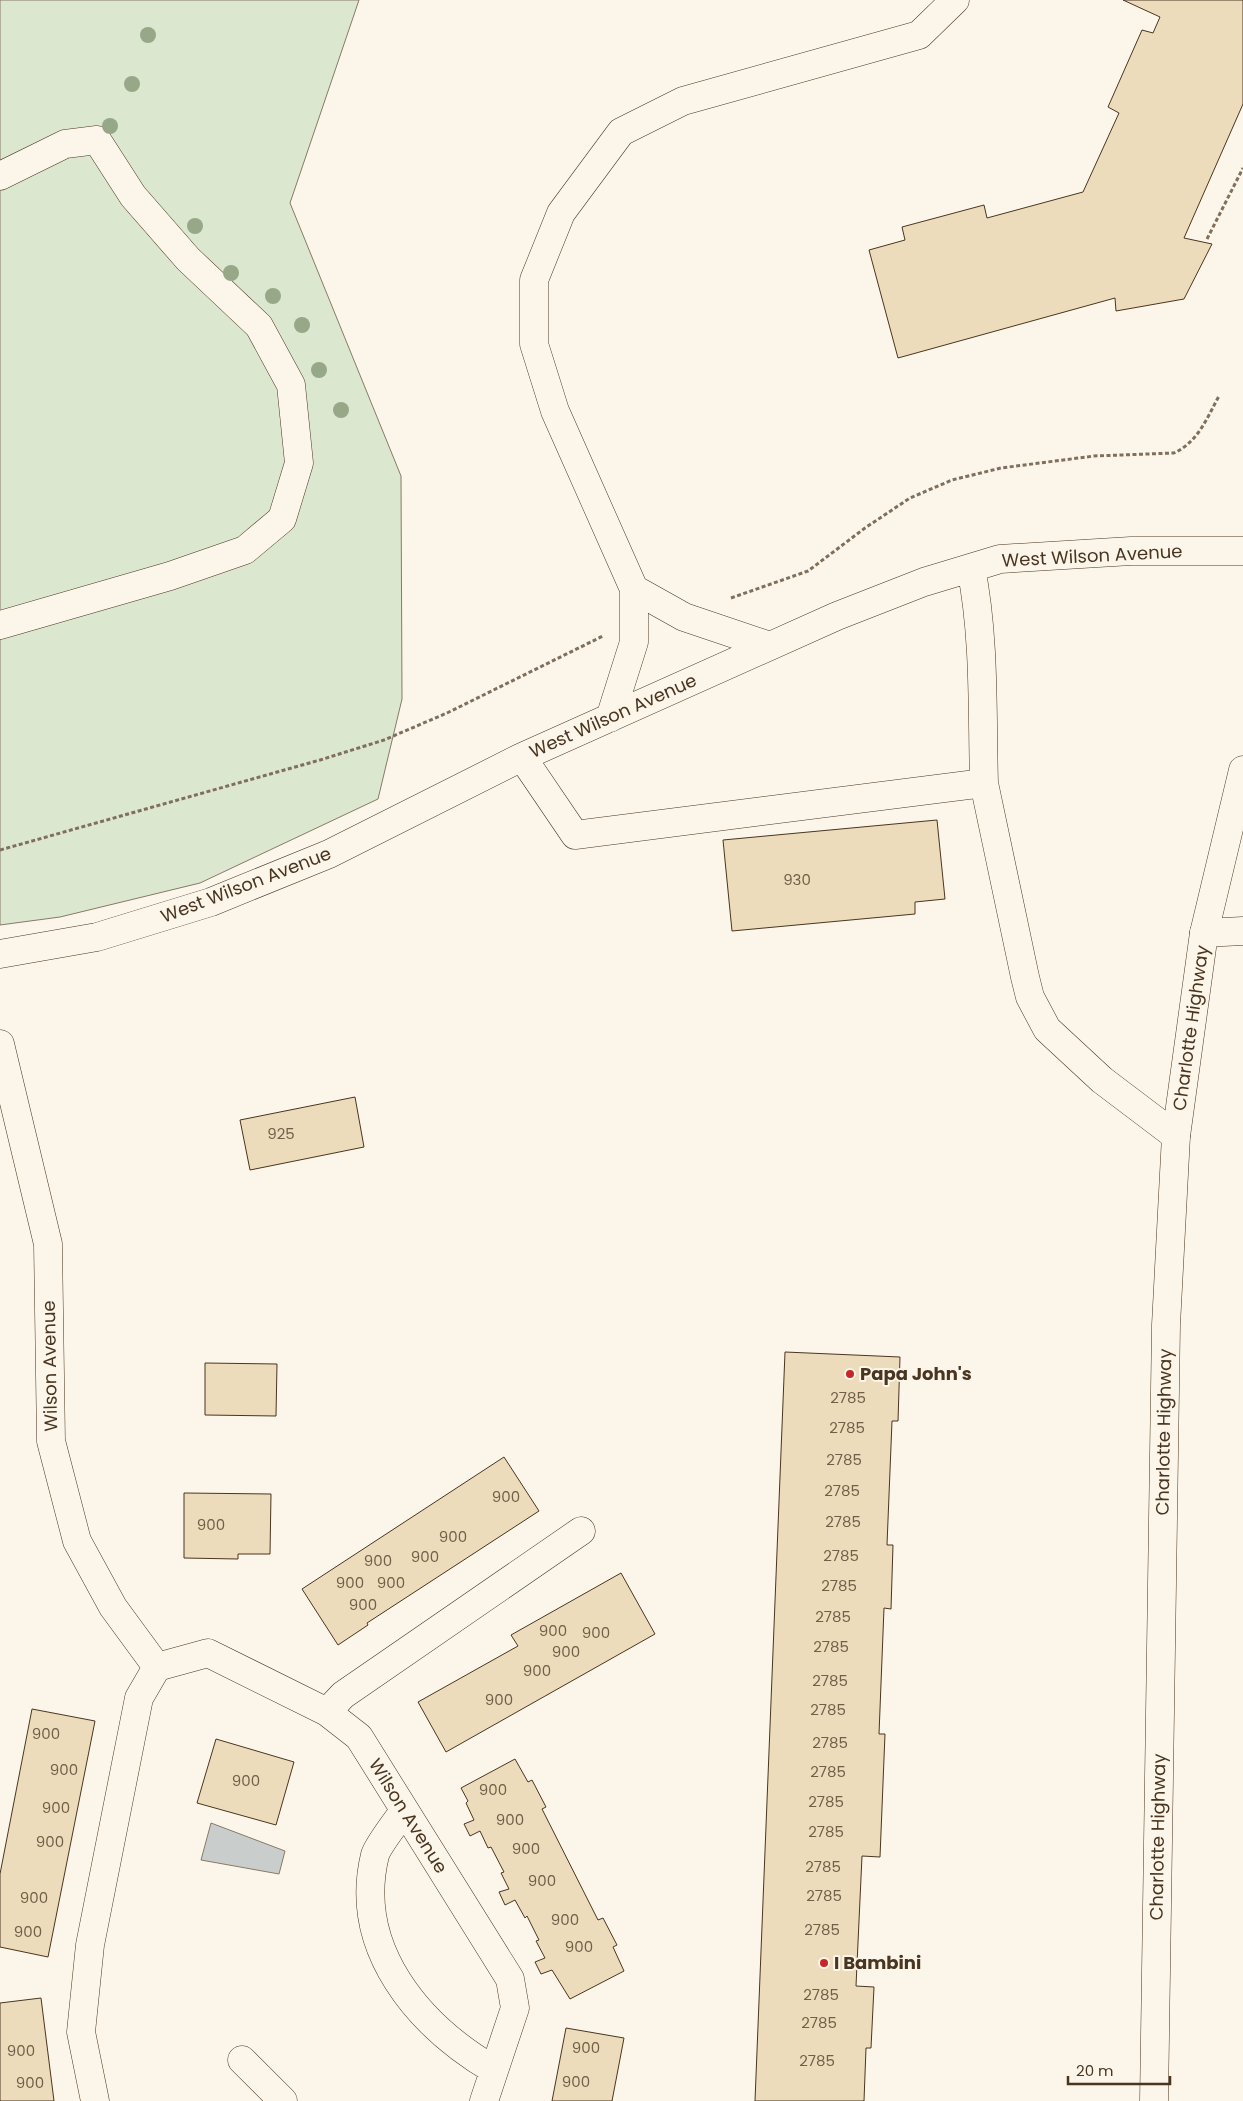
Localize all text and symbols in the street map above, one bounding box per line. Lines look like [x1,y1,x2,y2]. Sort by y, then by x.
street label: West Wilson Avenue [1001,538,1183,573]
street label: West Wilson Avenue [525,667,700,764]
street label: West Wilson Avenue [157,840,335,929]
house number: 930 [783,869,811,890]
street label: Charlotte Highway [1167,944,1215,1112]
house number: 925 [267,1123,295,1144]
street label: Wilson Avenue [36,1300,63,1432]
street label: Charlotte Highway [1150,1348,1177,1516]
place label: Papa John's [860,1361,972,1386]
marker: Papa John's [844,1368,856,1380]
house number: 2785 [830,1387,866,1408]
house number: 2785 [829,1417,865,1438]
house number: 2785 [826,1449,862,1470]
house number: 2785 [824,1480,860,1501]
house number: 900 [492,1486,520,1507]
house number: 2785 [825,1511,861,1532]
house number: 900 [197,1514,225,1535]
house number: 900 [439,1526,467,1547]
house number: 2785 [823,1545,859,1566]
house number: 900 [411,1546,439,1567]
house number: 900 [364,1550,392,1571]
house number: 900 [336,1572,364,1593]
house number: 900 [377,1572,405,1593]
house number: 2785 [821,1575,857,1596]
house number: 900 [349,1594,377,1615]
house number: 2785 [815,1606,851,1627]
house number: 900 [539,1620,567,1641]
house number: 900 [582,1622,610,1643]
house number: 2785 [813,1636,849,1657]
house number: 900 [552,1641,580,1662]
house number: 900 [523,1660,551,1681]
house number: 2785 [812,1670,848,1691]
house number: 900 [485,1689,513,1710]
house number: 2785 [810,1699,846,1720]
house number: 900 [32,1723,60,1744]
house number: 2785 [812,1732,848,1753]
street label: Wilson Avenue [363,1753,454,1878]
street label: Charlotte Highway [1144,1753,1171,1921]
house number: 900 [50,1759,78,1780]
house number: 2785 [810,1761,846,1782]
house number: 900 [232,1770,260,1791]
house number: 900 [479,1779,507,1800]
house number: 2785 [808,1791,844,1812]
house number: 900 [42,1797,70,1818]
house number: 900 [496,1809,524,1830]
house number: 2785 [808,1821,844,1842]
house number: 900 [36,1831,64,1852]
house number: 900 [512,1838,540,1859]
house number: 2785 [805,1856,841,1877]
house number: 900 [528,1870,556,1891]
house number: 2785 [806,1885,842,1906]
house number: 900 [20,1887,48,1908]
house number: 900 [551,1909,579,1930]
house number: 2785 [804,1919,840,1940]
house number: 900 [14,1921,42,1942]
house number: 900 [565,1936,593,1957]
place label: I Bambini [834,1950,921,1975]
marker: I Bambini [818,1957,830,1969]
house number: 2785 [803,1984,839,2005]
house number: 2785 [801,2012,837,2033]
house number: 900 [572,2037,600,2058]
house number: 900 [7,2040,35,2061]
house number: 2785 [799,2050,835,2071]
scale bar [1068,2054,1170,2086]
text: 20 m [1076,2060,1114,2081]
house number: 900 [562,2071,590,2092]
house number: 900 [16,2072,44,2093]

